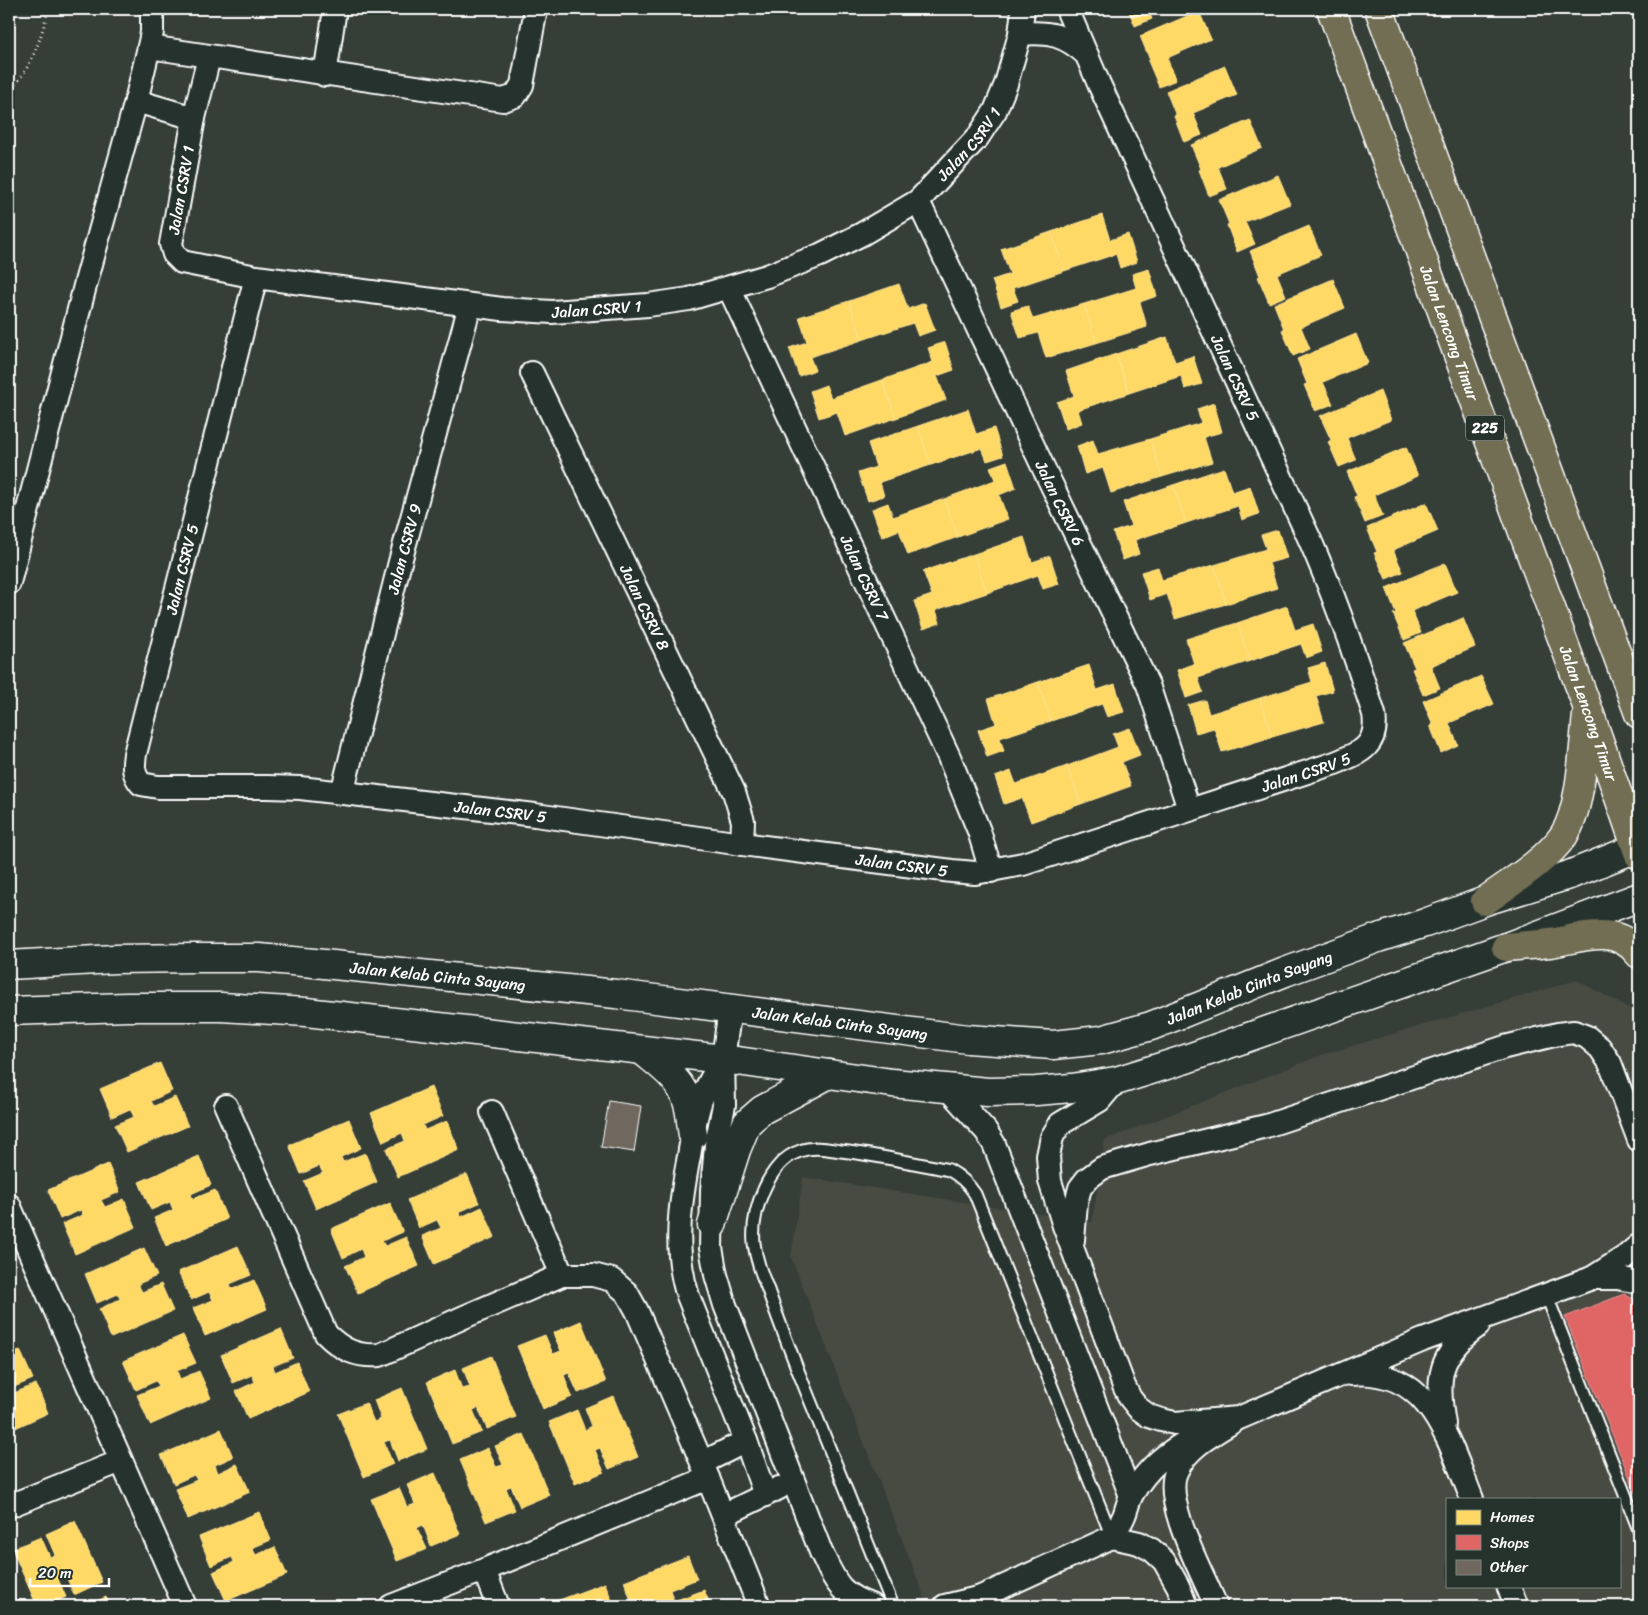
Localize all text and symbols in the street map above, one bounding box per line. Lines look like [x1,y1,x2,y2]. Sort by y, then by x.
street label: Jalan CSRV 1 [928,101,1009,188]
street label: Jalan CSRV 1 [159,143,203,238]
street label: Jalan Lencong Timur [1411,260,1489,406]
street label: Jalan CSRV 1 [550,291,643,327]
street label: Jalan CSRV 5 [1202,329,1268,426]
road number: 225 [1466,416,1504,440]
street label: Jalan CSRV 6 [1027,455,1093,551]
street label: Jalan CSRV 9 [378,500,430,598]
street label: Jalan CSRV 5 [156,520,207,618]
street label: Jalan CSRV 7 [832,529,898,626]
street label: Jalan CSRV 8 [611,558,678,655]
street label: Jalan Lencong Timur [1551,640,1627,787]
street label: Jalan CSRV 5 [1257,743,1356,801]
street label: Jalan CSRV 5 [452,791,549,831]
street label: Jalan CSRV 5 [853,844,950,885]
street label: Jalan Kelab Cinta Sayang [1161,941,1336,1033]
street label: Jalan Kelab Cinta Sayang [348,952,527,999]
street label: Jalan Kelab Cinta Sayang [750,997,930,1048]
legend [1446,1498,1620,1588]
text: Homes [1490,1504,1534,1530]
text: Shops [1490,1530,1530,1556]
text: Other [1490,1554,1529,1580]
scale bar [30,1555,109,1587]
text: 20 m [38,1560,72,1586]

